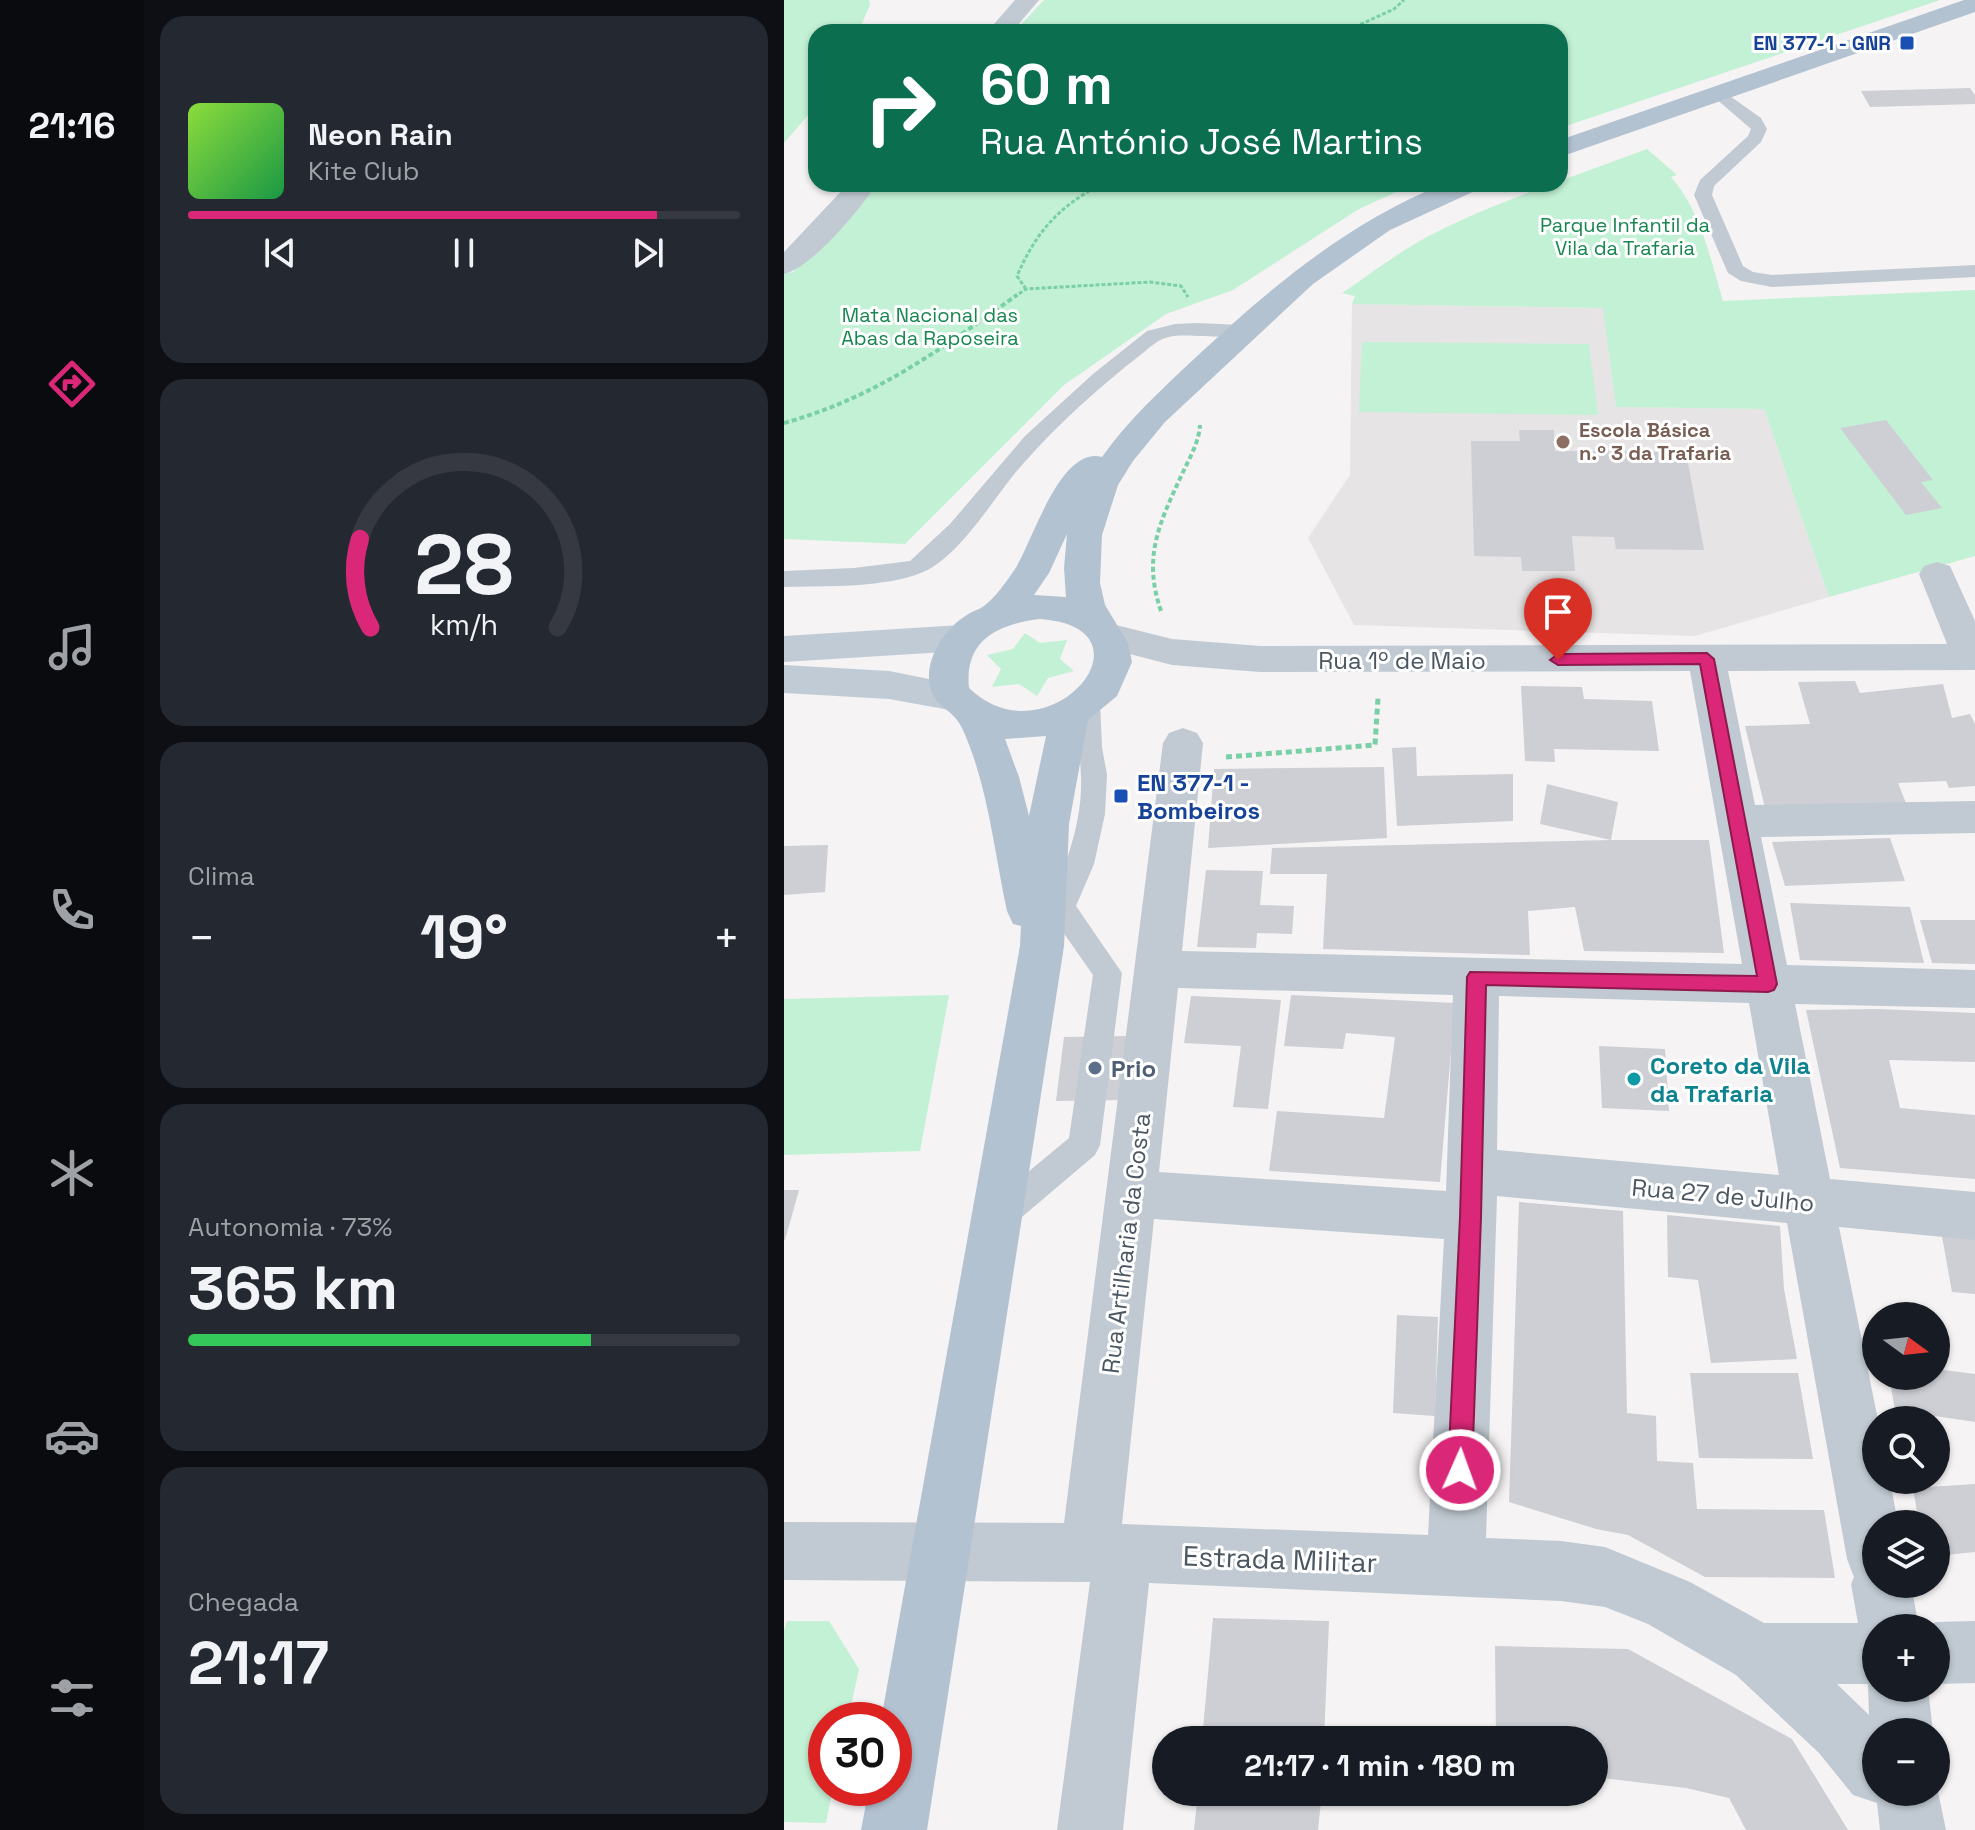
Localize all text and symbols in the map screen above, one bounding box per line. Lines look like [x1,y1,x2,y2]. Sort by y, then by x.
place label: EN 377-1 - GNR [1753,30,1891,56]
marker: EN 377-1 - GNR [1898,34,1916,52]
text: 60 m [980,49,1113,120]
icon: right [848,56,952,160]
text: 21:16 [29,103,115,149]
text: Neon Rain [308,115,453,154]
text: Rua António José Martins [980,119,1423,165]
text: Kite Club [308,154,420,188]
park label: Parque Infantil da Vila da Trafaria [1540,212,1710,261]
icon: previous [258,231,302,275]
icon: pause [442,231,486,275]
icon: next [626,231,670,275]
park label: Mata Nacional das Abas da Raposeira [841,302,1019,351]
icon: directions [44,356,100,412]
place label: Escola Básica n.º 3 da Trafaria [1579,417,1731,466]
marker: Escola Básica n.º 3 da Trafaria [1554,433,1572,451]
text: 28 [414,512,514,618]
pin [1524,578,1592,660]
icon: arrive [1536,590,1580,634]
text: km/h [430,607,498,643]
icon: music [44,619,100,675]
street label: Rua 1º de Maio [1318,645,1486,676]
place label: EN 377-1 - Bombeiros [1137,767,1260,826]
marker: EN 377-1 - Bombeiros [1112,787,1130,805]
text: Clima [188,859,255,893]
icon: phone [44,882,100,938]
text: 19° [420,899,508,976]
text: − [188,910,215,966]
text: + [713,910,740,966]
place label: Coreto da Vila da Trafaria [1650,1050,1811,1109]
place label: Prio [1111,1053,1156,1084]
marker: Prio [1086,1059,1104,1077]
marker: Coreto da Vila da Trafaria [1625,1070,1643,1088]
street label: Rua Artilharia da Costa [1095,1111,1157,1375]
icon: climate [44,1145,100,1201]
street label: Rua 27 de Julho [1630,1172,1816,1218]
text: Autonomia · 73% [188,1210,392,1244]
text: 365 km [188,1250,398,1327]
north arrow [1862,1302,1950,1390]
map controls [1862,1302,1950,1806]
button: search [1862,1406,1950,1494]
icon: car [44,1408,100,1464]
position arrow [1418,1428,1502,1512]
button: layers [1862,1510,1950,1598]
street label: Estrada Militar [1182,1538,1378,1580]
text: Chegada [188,1585,299,1619]
button: + [1862,1614,1950,1702]
text: 21:17 [188,1625,329,1702]
icon: filters [44,1670,100,1726]
speed limit sign: 30 [808,1702,912,1806]
button: − [1862,1718,1950,1806]
text: 21:17 · 1 min · 180 m [1244,1746,1516,1785]

